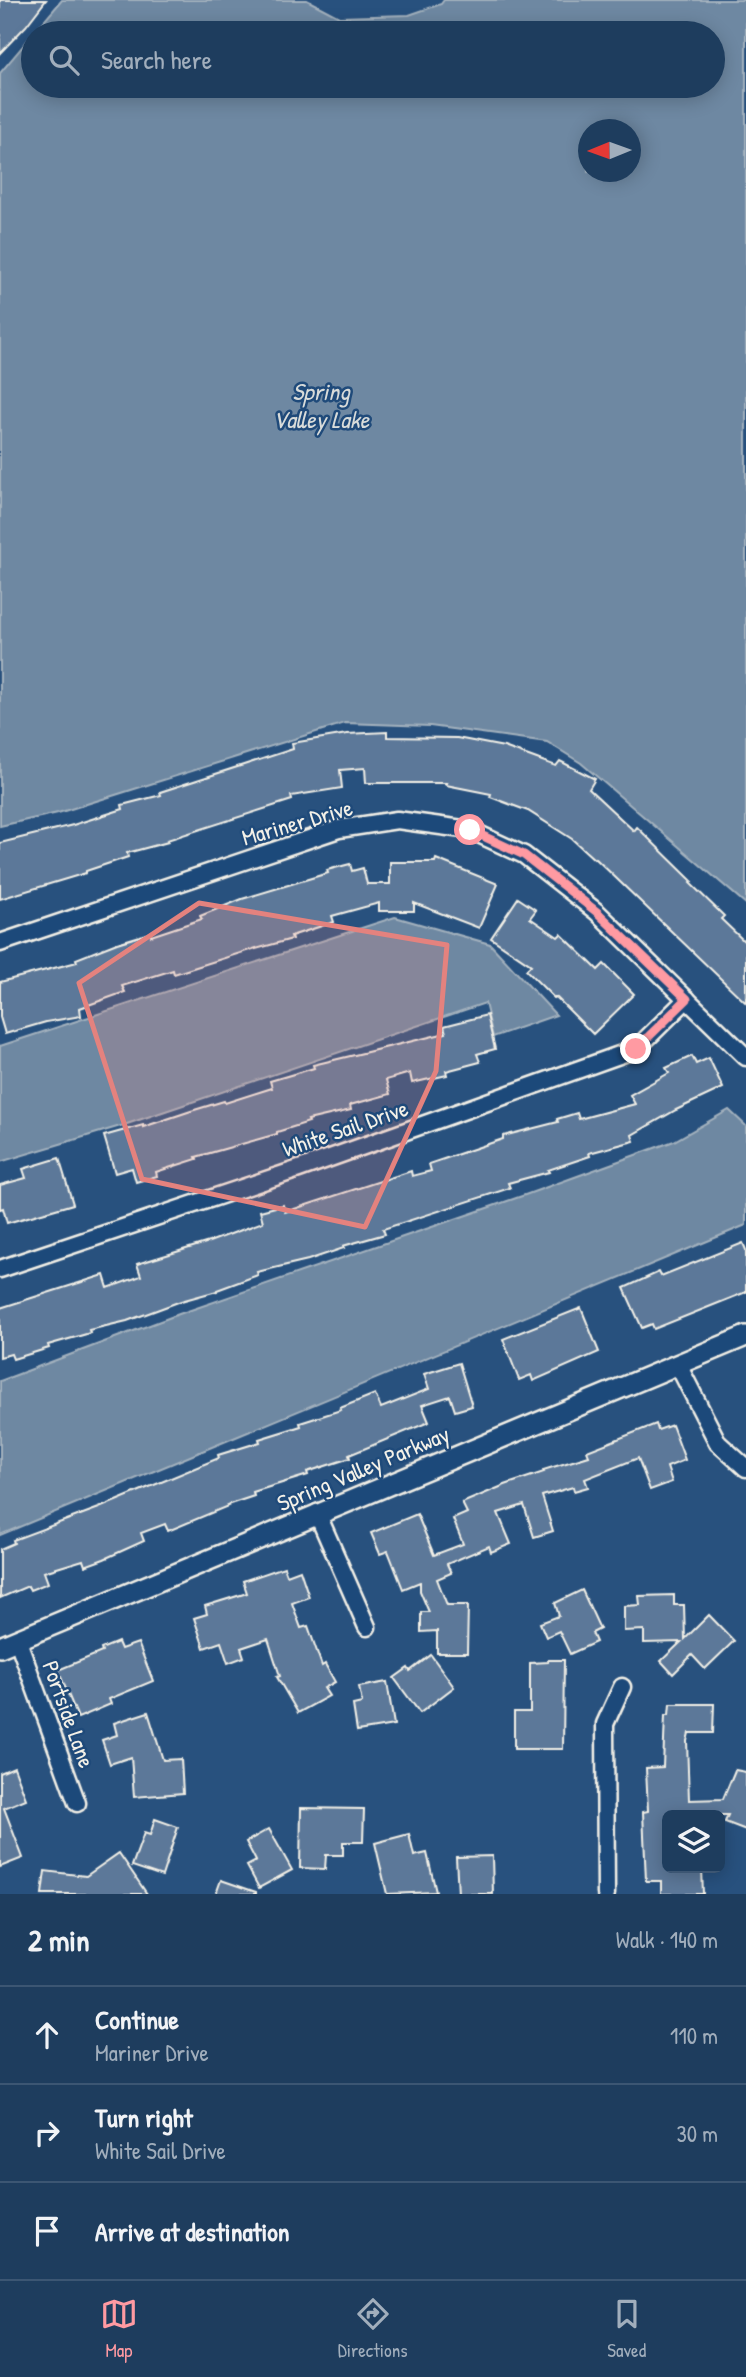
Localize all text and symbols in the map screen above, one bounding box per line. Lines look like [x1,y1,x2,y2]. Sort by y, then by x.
search box [21,21,725,98]
icon: search [45,41,83,79]
text: Search here [101,42,212,77]
north arrow [578,119,641,182]
water label: Spring Valley Lake [273,375,371,436]
street label: Mariner Drive [238,791,356,853]
route start [454,814,485,845]
route end [620,1033,651,1064]
street label: White Sail Drive [278,1092,412,1164]
street label: Spring Valley Parkway [272,1418,454,1518]
street label: Portside Lane [35,1656,103,1772]
map controls [662,1810,725,1873]
button: layers [662,1810,725,1873]
text: 2 min [28,1920,90,1960]
text: Walk · 140 m [616,1924,718,1955]
text: Continue [95,2002,179,2037]
icon: ahead [28,2016,66,2054]
text: 110 m [670,2020,718,2051]
text: Mariner Drive [95,2037,209,2068]
text: Turn right [95,2100,193,2135]
icon: right [28,2114,66,2152]
text: 30 m [676,2118,718,2149]
text: White Sail Drive [95,2135,226,2166]
icon: arrive [28,2212,66,2250]
text: Arrive at destination [95,2214,290,2249]
tab: Map [100,2295,138,2363]
tab: Directions [338,2295,408,2363]
tab: Saved [607,2295,646,2363]

